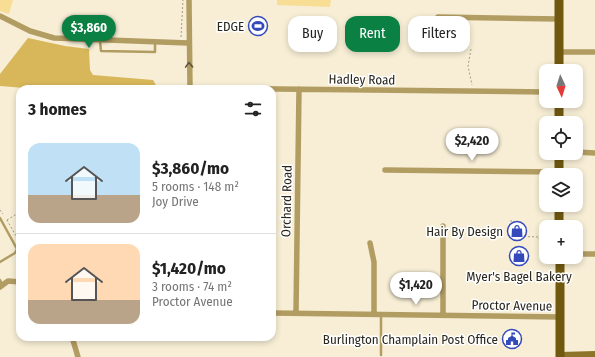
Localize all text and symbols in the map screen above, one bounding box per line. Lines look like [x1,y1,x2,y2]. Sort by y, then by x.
pin: $3,860 [56,15,122,49]
sports icon: EDGE [247,15,269,37]
chip: Buy [288,16,337,52]
chip: Rent [345,16,400,52]
chip: Filters [408,16,470,52]
place label: EDGE [217,19,244,34]
text: $3,860 [71,20,107,35]
one-way arrow [185,62,193,68]
north arrow [539,64,583,108]
map controls [539,64,583,264]
street label: Hadley Road [328,71,395,88]
icon: filters [242,98,264,120]
text: 3 homes [28,99,87,120]
button: locate [539,116,583,160]
pin: $2,420 [439,128,505,162]
text: $2,420 [455,133,489,148]
text: $3,860/mo [152,158,229,179]
icon: home [60,159,108,207]
street label: Orchard Road [278,165,295,237]
button: layers [539,168,583,212]
text: 5 rooms · 148 m² [152,179,239,194]
text: Joy Drive [152,194,199,209]
shop icon: Hair By Design [506,220,528,242]
button: + [539,220,583,264]
place label: Hair By Design [426,224,503,239]
shop icon: Myer's Bagel Bakery [508,245,530,267]
text: $1,420/mo [152,258,226,279]
icon: home [60,260,108,308]
place label: Myer's Bagel Bakery [466,269,572,284]
pin: $1,420 [383,272,449,306]
text: $1,420 [399,277,433,292]
text: 3 rooms · 74 m² [152,279,232,294]
text: Proctor Avenue [152,294,233,309]
street label: Proctor Avenue [472,297,552,314]
public building icon: Burlington Champlain Post Office [501,328,523,350]
place label: Burlington Champlain Post Office [323,332,498,347]

